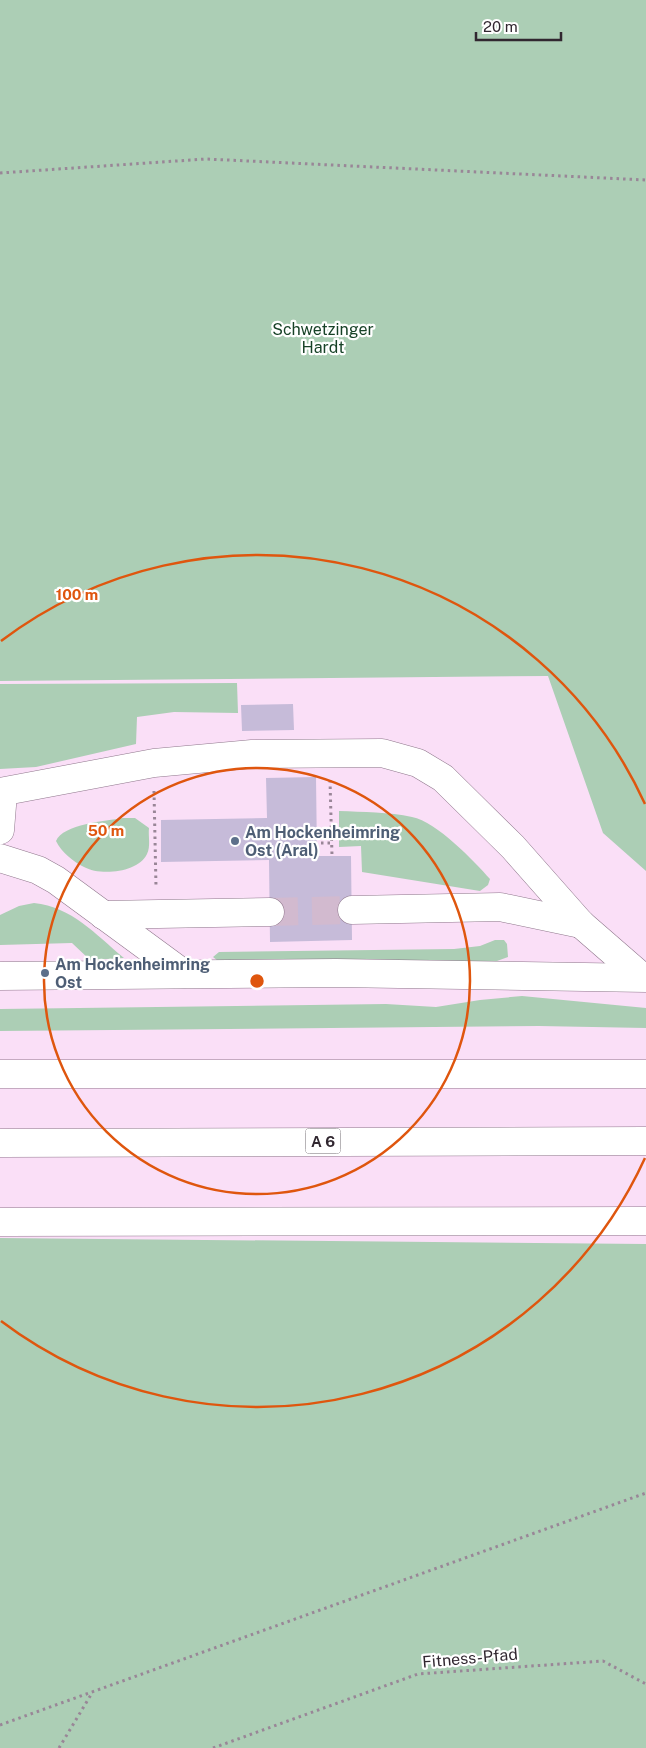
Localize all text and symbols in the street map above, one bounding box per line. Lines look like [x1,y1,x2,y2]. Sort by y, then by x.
scale bar [476,10,561,42]
text: 20 m [483,18,518,35]
park label: Schwetzinger Hardt [272,320,374,357]
text: 100 m [56,586,98,603]
text: 50 m [88,822,124,839]
place label: Am Hockenheimring Ost (Aral) [245,823,400,860]
marker: Am Hockenheimring Ost (Aral) [229,835,241,847]
place label: Am Hockenheimring Ost [55,955,210,992]
marker: Am Hockenheimring Ost [39,967,51,979]
centre of rings [248,972,266,990]
road number: A 6 [306,1128,340,1154]
street label: Fitness-Pfad [421,1644,519,1672]

